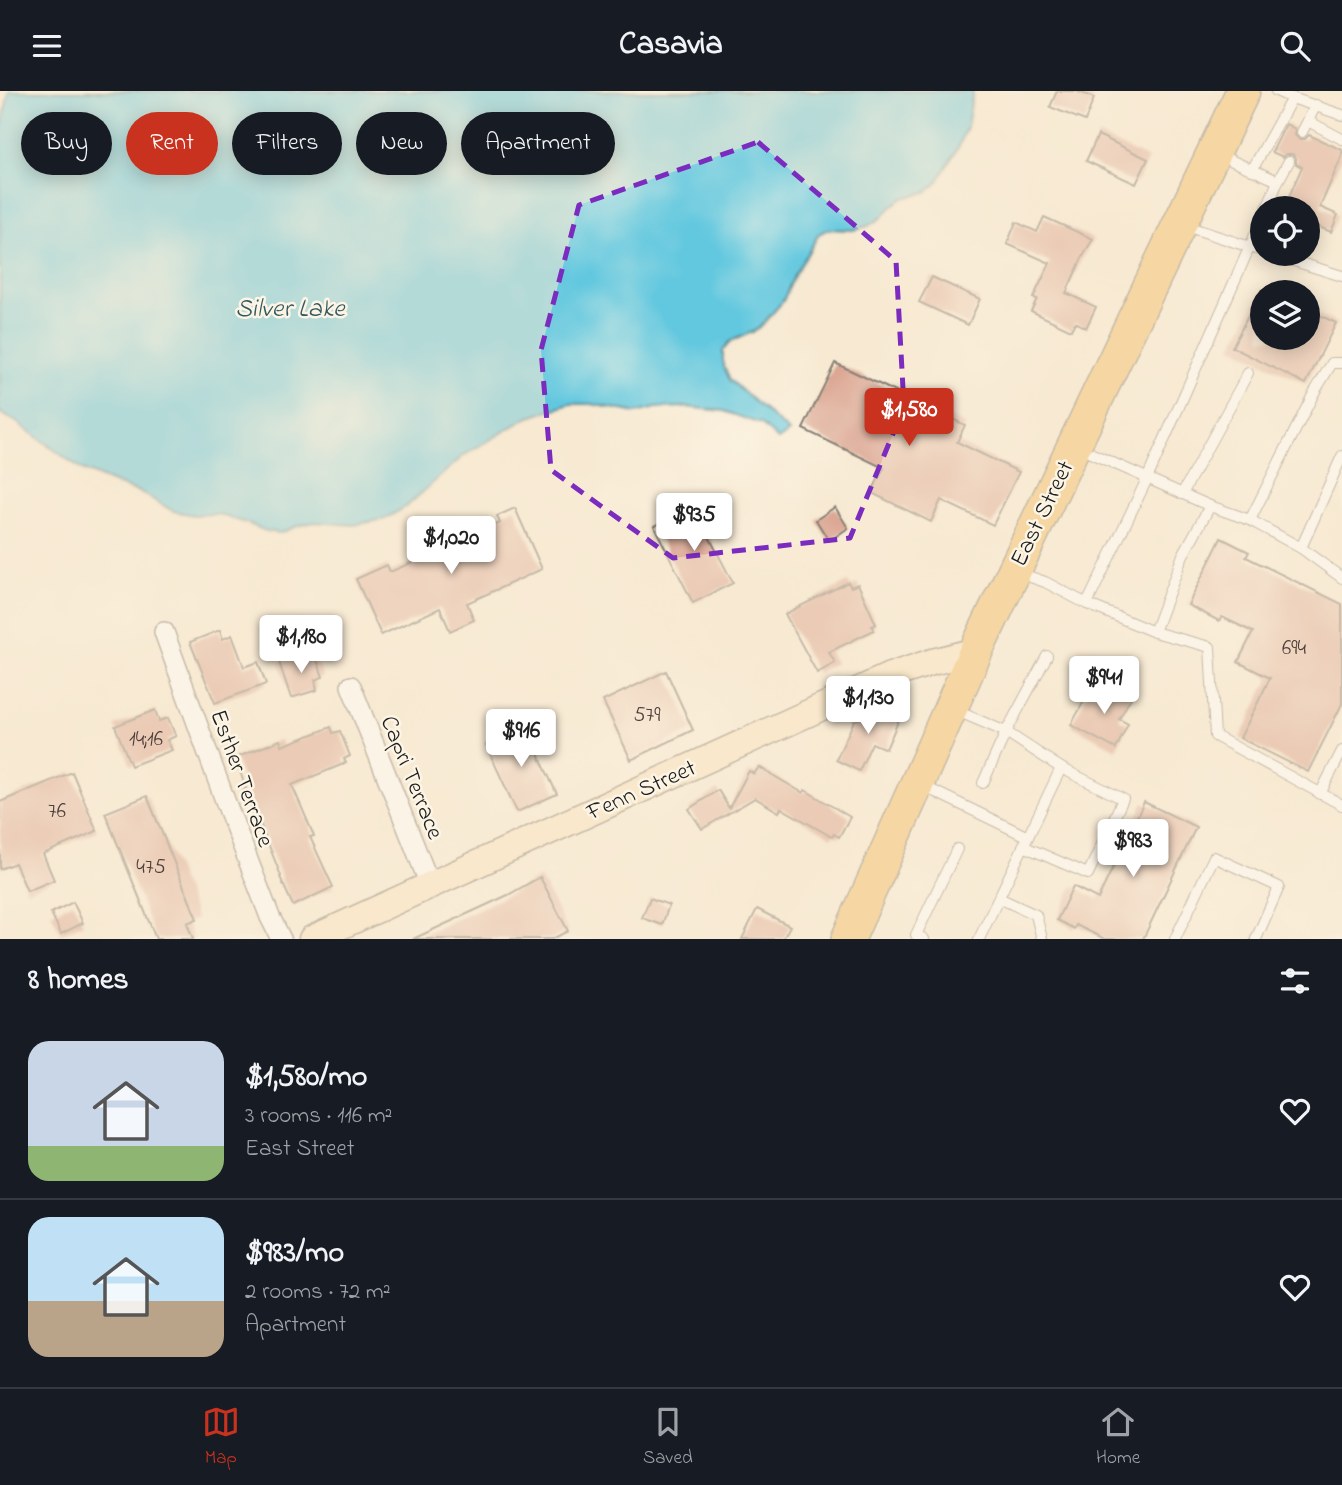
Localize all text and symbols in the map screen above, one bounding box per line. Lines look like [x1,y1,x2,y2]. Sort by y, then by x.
text: Casavia [619,22,723,69]
icon: menu [28,27,66,65]
icon: search [1276,27,1314,65]
chip: Buy [21,112,112,175]
chip: Rent [126,112,218,175]
chip: Filters [232,112,342,175]
chip: New [356,112,447,175]
chip: Apartment [461,112,615,175]
map controls [1250,196,1320,350]
button: locate [1250,196,1320,266]
button: layers [1250,280,1320,350]
water label: Silver Lake [235,291,346,329]
pin: $1,580 [852,389,966,448]
text: $1,580 [881,394,937,427]
street label: East Street [1002,455,1084,573]
pin: $935 [653,493,735,553]
text: $935 [672,499,716,532]
pin: $1,020 [394,517,508,576]
text: $1,020 [423,522,479,555]
pin: $1,180 [244,615,358,675]
text: $1,180 [275,621,327,654]
house number: 694 [1282,634,1306,664]
pin: $941 [1063,657,1145,716]
text: $941 [1085,662,1123,695]
pin: $1,130 [811,677,925,736]
text: $1,130 [842,682,894,715]
house number: 579 [634,701,661,731]
street label: Esther Terrace [200,705,282,853]
pin: $916 [480,709,562,769]
street label: Capri Terrace [370,711,451,845]
text: $916 [502,715,540,748]
house number: 14;16 [129,725,163,755]
street label: Fenn Street [581,752,702,831]
house number: 76 [48,797,66,827]
pin: $983 [1092,819,1174,879]
text: $983 [1114,825,1152,858]
house number: 475 [136,853,166,883]
text: 8 homes [28,959,129,1003]
icon: filters [1276,962,1314,1000]
text: $1,580/mo [245,1056,367,1100]
icon: home [84,1069,168,1153]
icon: heart [1276,1092,1314,1130]
text: 3 rooms · 116 m² [245,1100,392,1133]
text: East Street [245,1133,355,1166]
text: $983/mo [245,1232,344,1276]
icon: home [84,1245,168,1329]
icon: heart [1276,1268,1314,1306]
text: 2 rooms · 72 m² [245,1276,391,1309]
text: Apartment [245,1309,346,1342]
tab: Map [202,1403,240,1472]
tab: Saved [643,1403,693,1472]
tab: Home [1096,1403,1140,1472]

